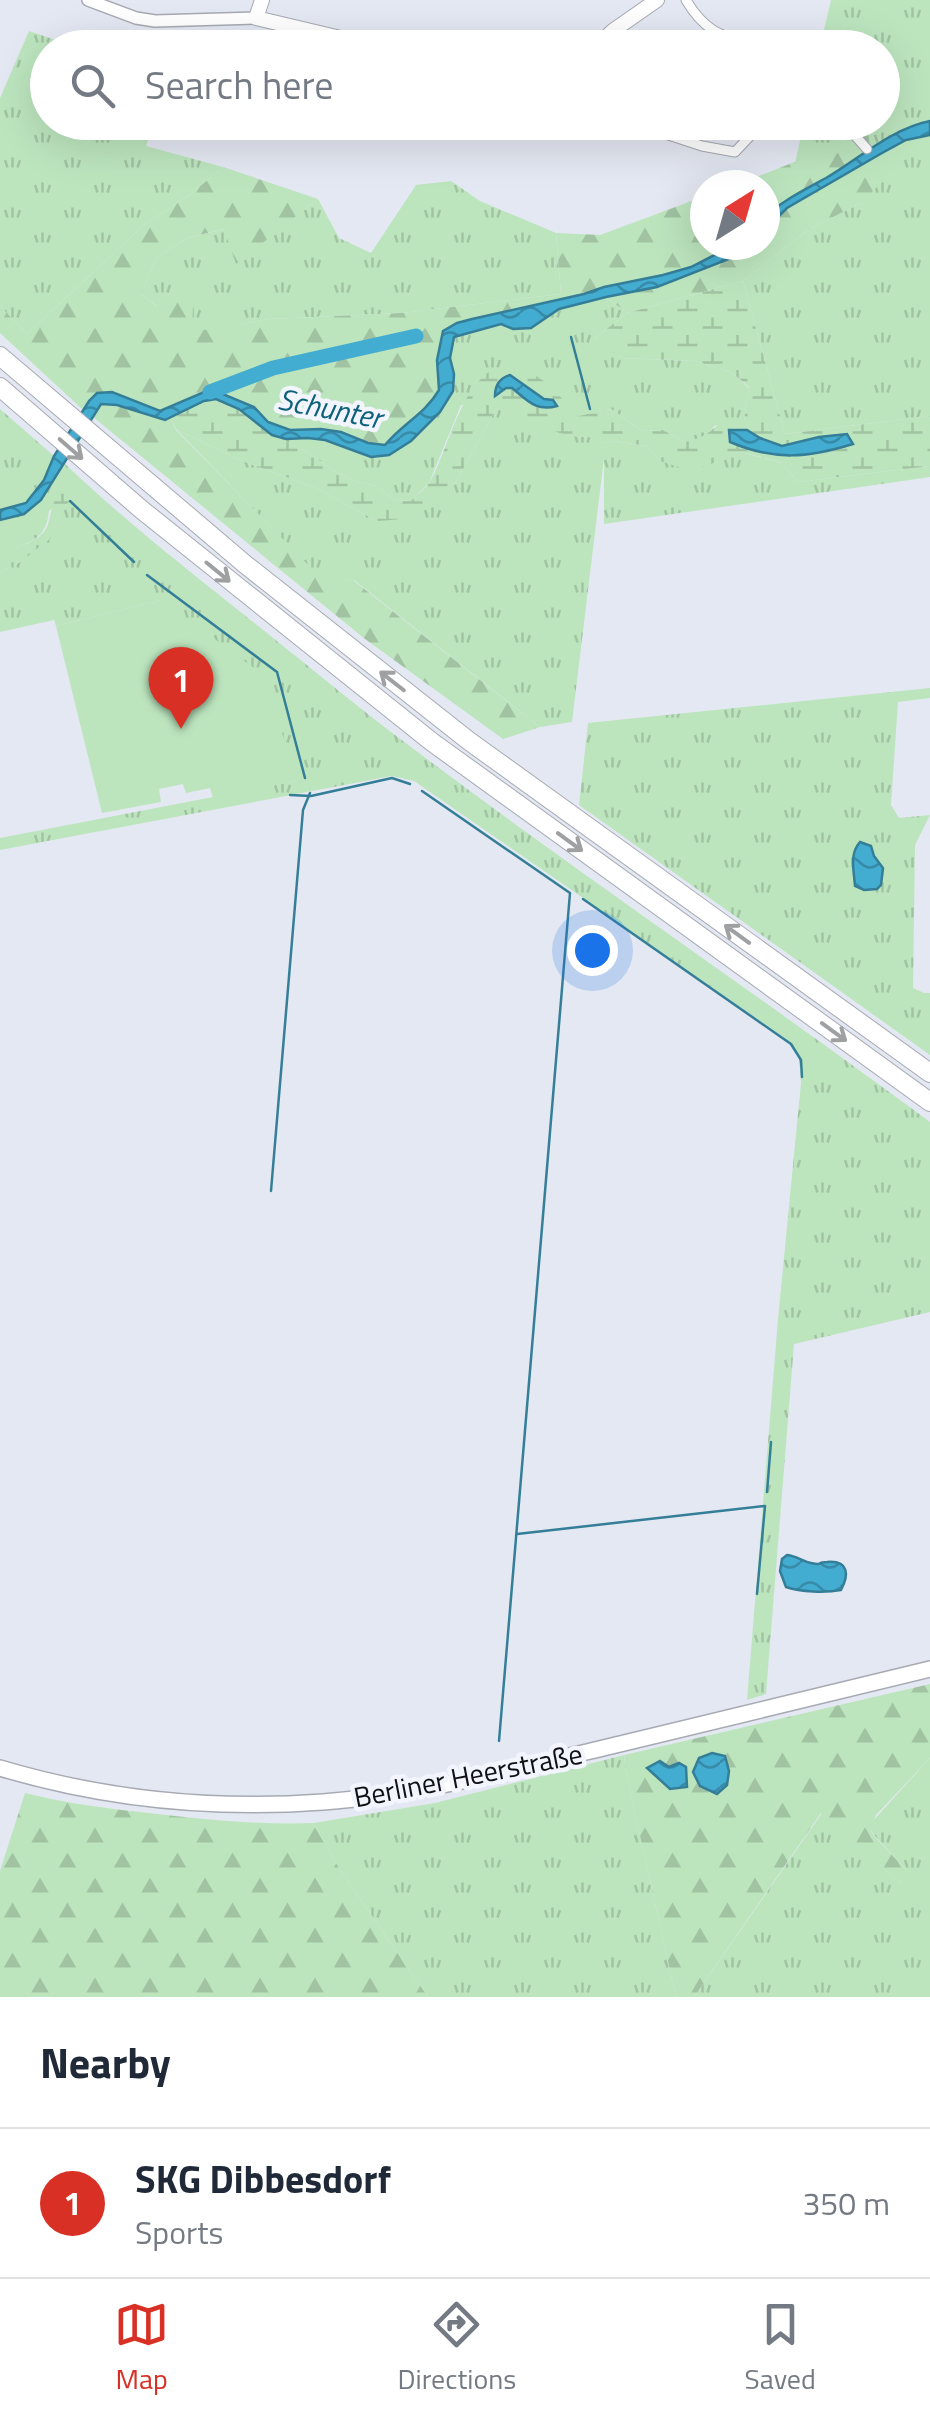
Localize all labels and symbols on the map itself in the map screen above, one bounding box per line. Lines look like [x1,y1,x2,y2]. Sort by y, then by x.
north arrow [690,170,780,260]
water label: Schunter [274,375,389,441]
one-way arrow [58,437,83,460]
one-way arrow [204,561,230,583]
pin: 1 [148,646,214,729]
one-way arrow [379,670,405,692]
one-way arrow [555,832,583,853]
one-way arrow [724,924,752,945]
your location [567,925,618,976]
one-way arrow [819,1021,847,1042]
street label: Berliner Heerstraße [350,1732,586,1818]

